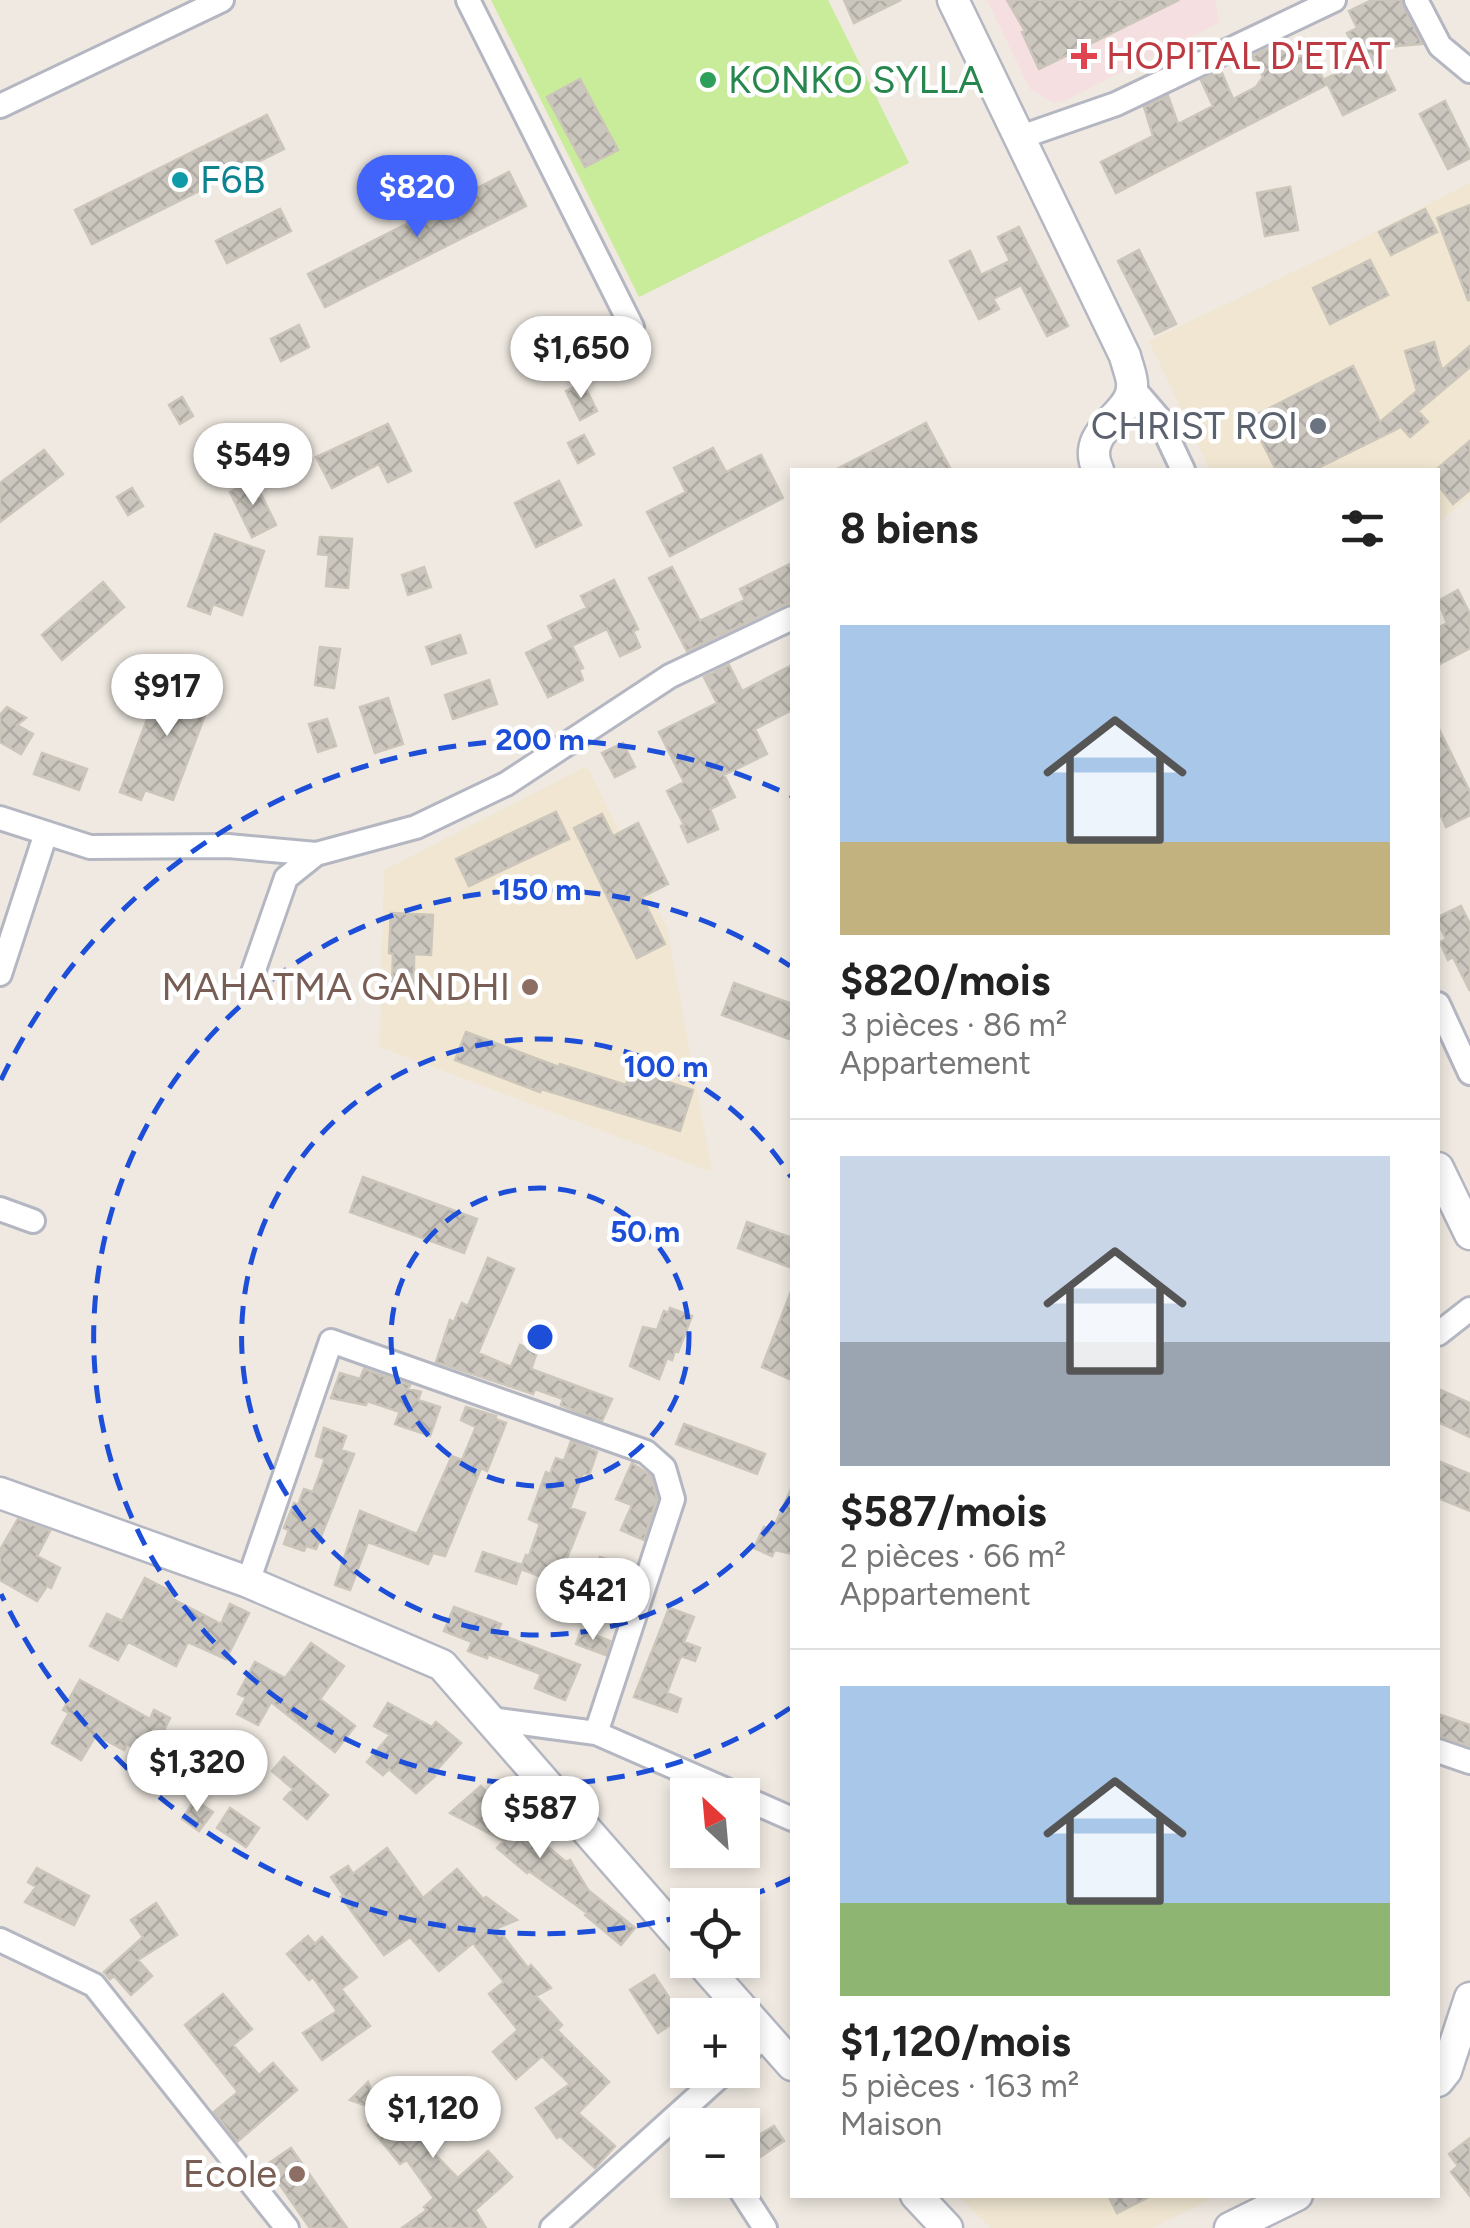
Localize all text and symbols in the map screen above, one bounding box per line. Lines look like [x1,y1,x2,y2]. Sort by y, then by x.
place label: HOPITAL D'ETAT [1106,33,1390,79]
marker: HOPITAL D'ETAT [1071,43,1097,69]
place label: KONKO SYLLA [728,57,984,103]
marker: KONKO SYLLA [697,69,719,91]
pin: $820 [358,155,476,240]
place label: F6B [200,157,265,203]
text: $820 [379,168,455,206]
marker: F6B [169,169,191,191]
pin: $1,650 [500,316,662,401]
text: $1,650 [532,329,630,367]
place label: CHRIST ROI [1091,403,1298,449]
marker: CHRIST ROI [1307,415,1329,437]
pin: $549 [194,423,312,508]
text: $549 [215,436,291,474]
icon: filters [1335,501,1390,556]
text: 8 biens [840,503,978,554]
pin: $917 [108,654,226,739]
text: $917 [133,667,201,705]
icon: home [1025,690,1205,870]
text: 200 m [495,721,585,758]
text: 150 m [499,871,581,908]
text: $820/mois [840,955,1050,1006]
place label: MAHATMA GANDHI [161,964,510,1010]
marker: MAHATMA GANDHI [519,976,541,998]
text: 3 pièces · 86 m² [840,1006,1067,1044]
text: Appartement [840,1044,1031,1082]
text: 100 m [624,1048,708,1085]
text: 50 m [610,1213,680,1250]
icon: home [1025,1221,1205,1401]
centre of rings [522,1319,558,1355]
text: $587/mois [840,1486,1046,1537]
text: 2 pièces · 66 m² [840,1537,1066,1575]
pin: $421 [534,1558,652,1643]
text: $421 [558,1571,628,1609]
text: Appartement [840,1575,1031,1613]
pin: $1,320 [116,1730,278,1815]
text: $1,320 [149,1743,245,1781]
icon: home [1025,1751,1205,1931]
pin: $587 [481,1776,599,1861]
north arrow [670,1778,760,1868]
map controls [670,1778,760,2198]
text: $587 [503,1789,577,1827]
button: locate [670,1888,760,1978]
button: + [670,1998,760,2088]
text: $1,120/mois [840,2016,1071,2067]
text: 5 pièces · 163 m² [840,2067,1079,2105]
pin: $1,120 [352,2076,514,2161]
text: $1,120 [387,2089,479,2127]
text: Maison [840,2105,942,2143]
button: − [670,2108,760,2198]
place label: Ecole [183,2151,277,2197]
marker: Ecole [286,2163,308,2185]

